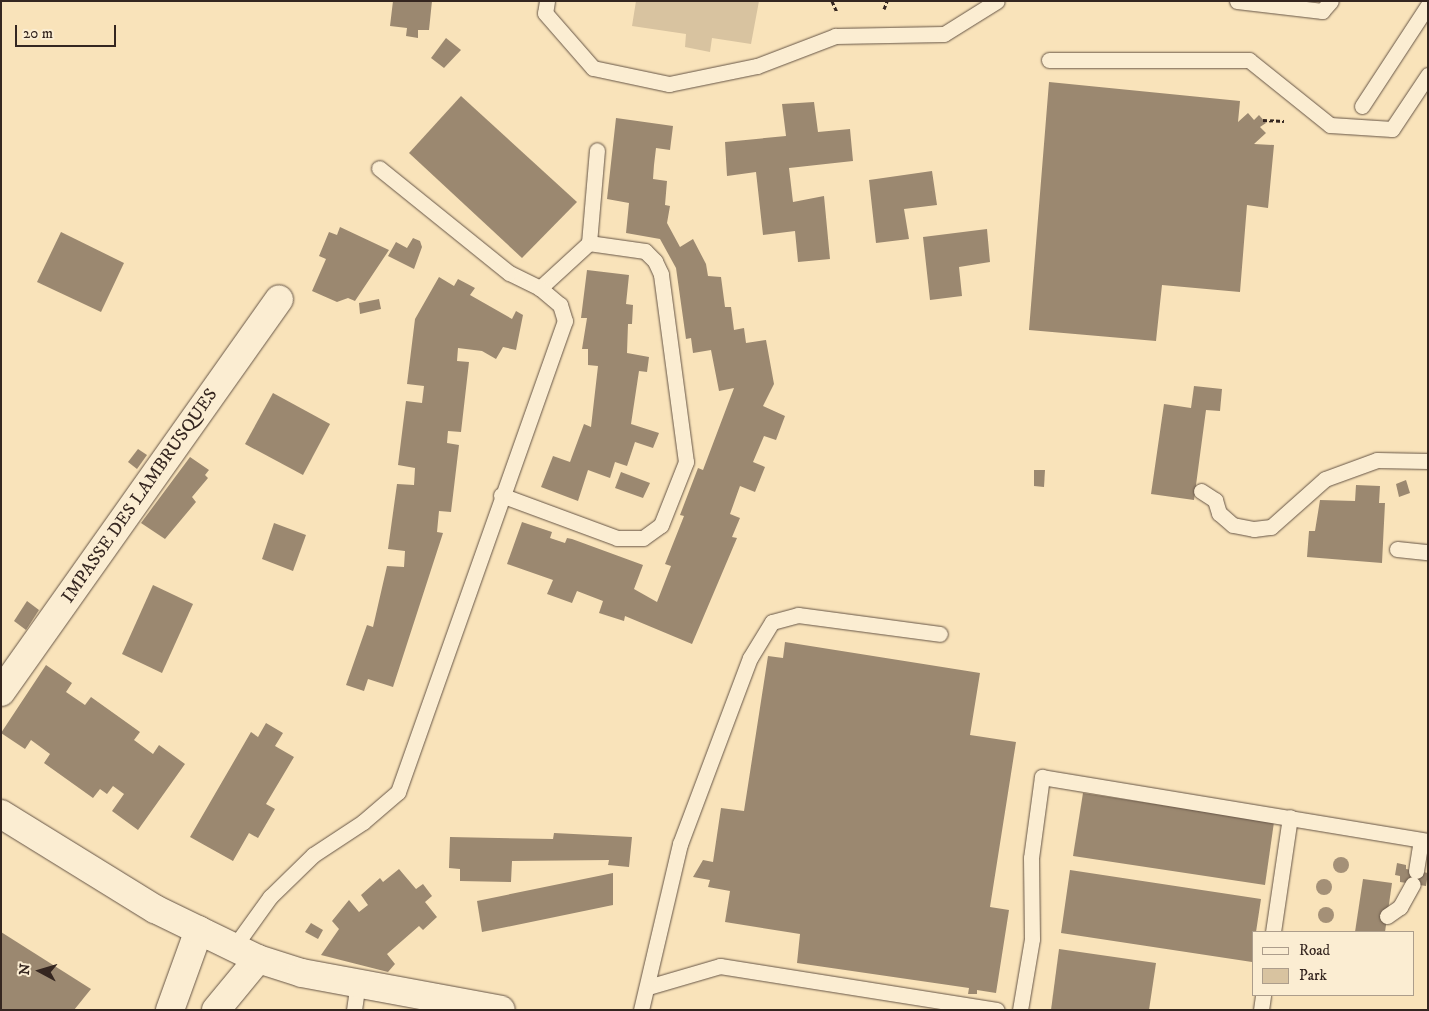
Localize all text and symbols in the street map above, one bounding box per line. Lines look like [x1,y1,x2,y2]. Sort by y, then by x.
scale bar [18,15,119,47]
text: 20 m [23,24,53,43]
street label: IMPASSE DES LAMBRUSQUES [57,385,223,607]
legend [1252,931,1414,996]
text: Road [1299,941,1330,960]
north arrow [15,946,65,996]
text: N [16,963,35,976]
text: Park [1299,966,1327,985]

